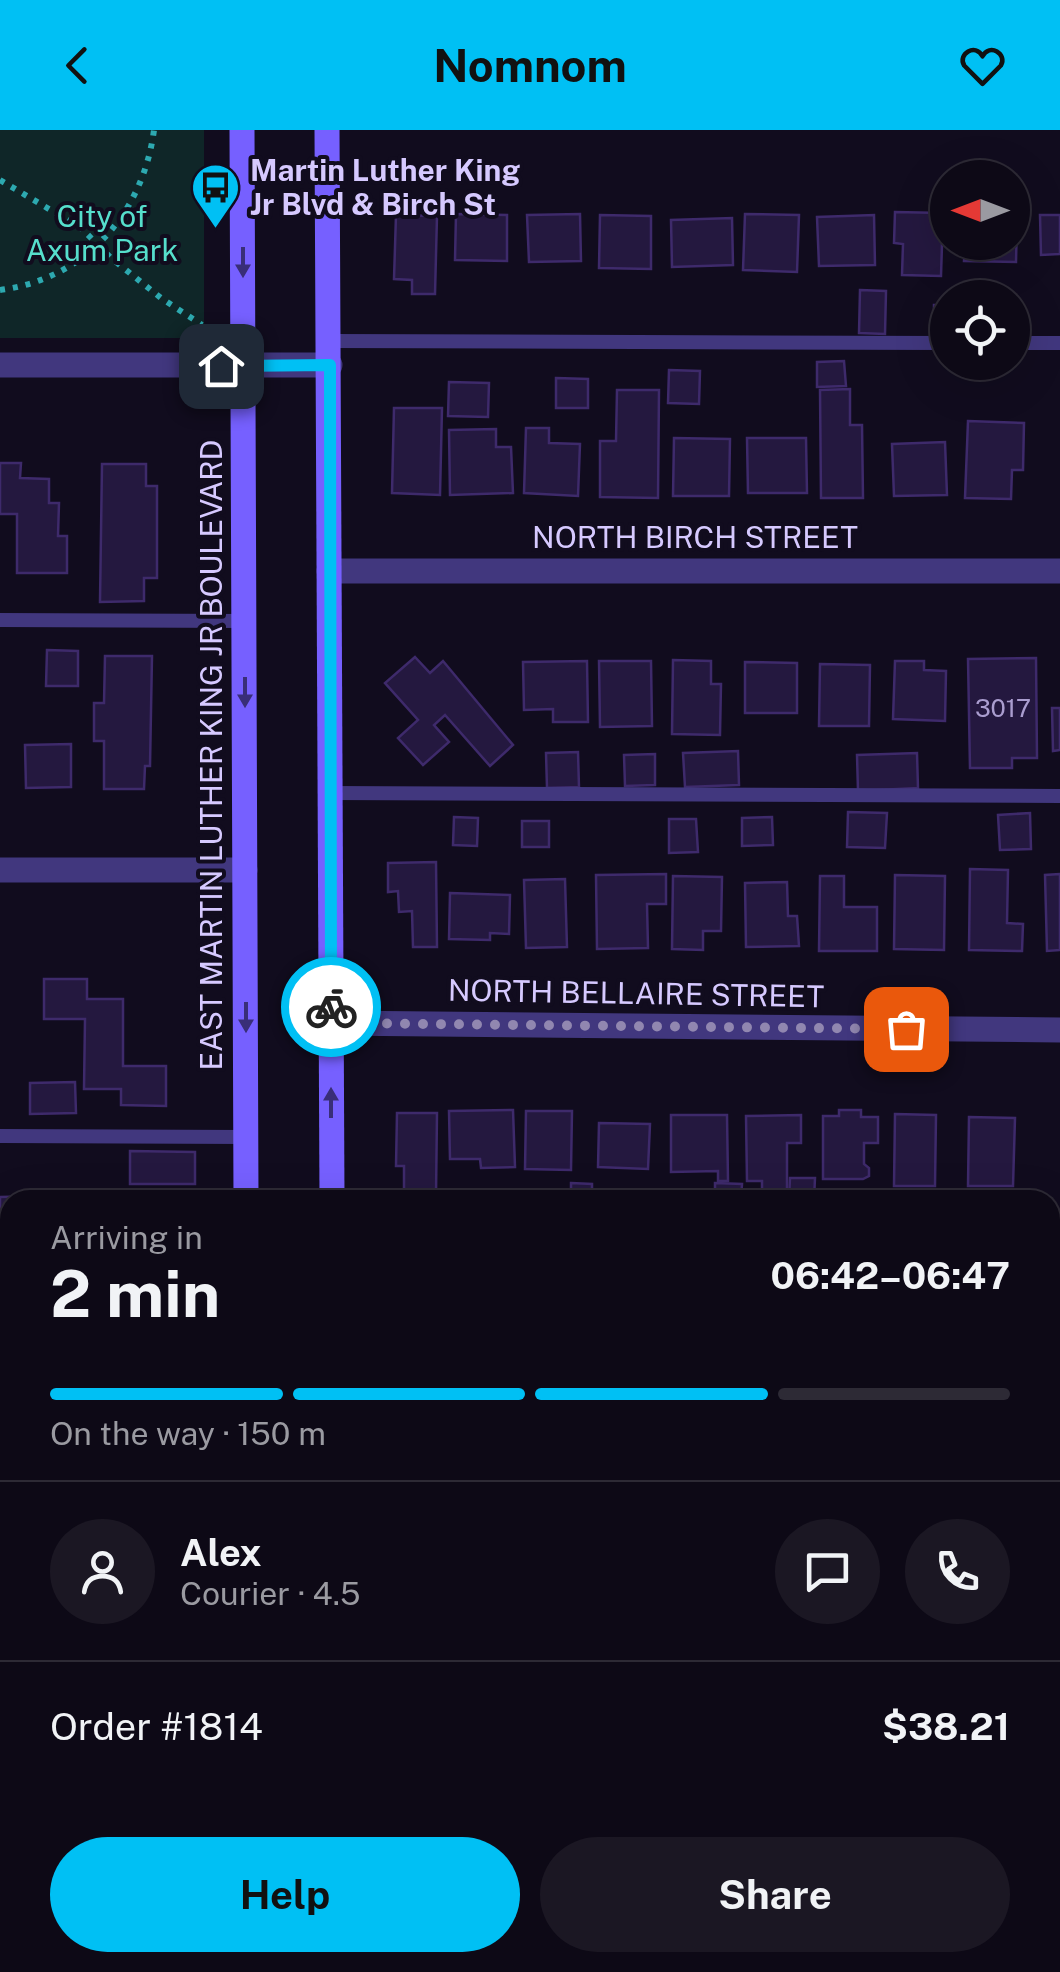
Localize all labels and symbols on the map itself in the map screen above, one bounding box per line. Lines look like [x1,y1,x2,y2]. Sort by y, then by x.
place label: Martin Luther King Jr Blvd & Birch St [250,152,520,222]
north arrow [930,160,1030,260]
bus stop icon: Martin Luther King Jr Blvd & Birch St [189,162,241,230]
park label: City of Axum Park [26,198,178,268]
one-way arrow [236,247,252,279]
pin [179,324,264,409]
street label: EAST MARTIN LUTHER KING JR BOULEVARD [193,440,229,1070]
street label: NORTH BIRCH STREET [532,519,858,555]
one-way arrow [237,677,253,709]
house number: 3017 [975,693,1031,723]
courier [281,957,381,1057]
street label: NORTH BELLAIRE STREET [448,972,825,1014]
pin [864,987,949,1072]
one-way arrow [238,1002,254,1034]
one-way arrow [323,1086,339,1118]

